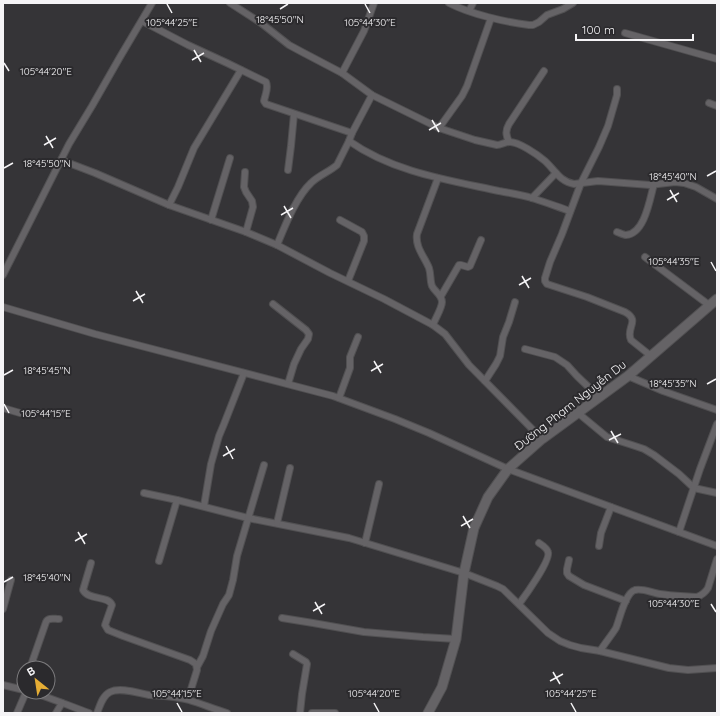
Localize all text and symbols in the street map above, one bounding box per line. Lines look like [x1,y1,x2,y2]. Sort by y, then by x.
text: 18°45'50"N [256,13,304,26]
text: 105°44'25"E [146,16,198,29]
text: 105°44'30"E [344,16,396,29]
scale bar [576,16,693,42]
text: 100 m [582,22,615,37]
text: 105°44'20"E [20,65,72,78]
text: 18°45'50"N [23,157,71,170]
text: 18°45'40"N [649,170,697,183]
text: 105°44'35"E [648,255,700,268]
street label: Đường Phạm Nguyễn Du [511,357,629,453]
text: 18°45'45"N [23,364,71,377]
text: 18°45'35"N [650,377,696,390]
text: 105°44'15"E [21,407,71,420]
text: 18°45'40"N [23,571,71,584]
text: 105°44'30"E [648,597,700,610]
north arrow [16,660,56,700]
text: B [24,663,38,679]
text: 105°44'15"E [152,687,202,700]
text: 105°44'20"E [348,687,400,700]
text: 105°44'25"E [545,687,597,700]

